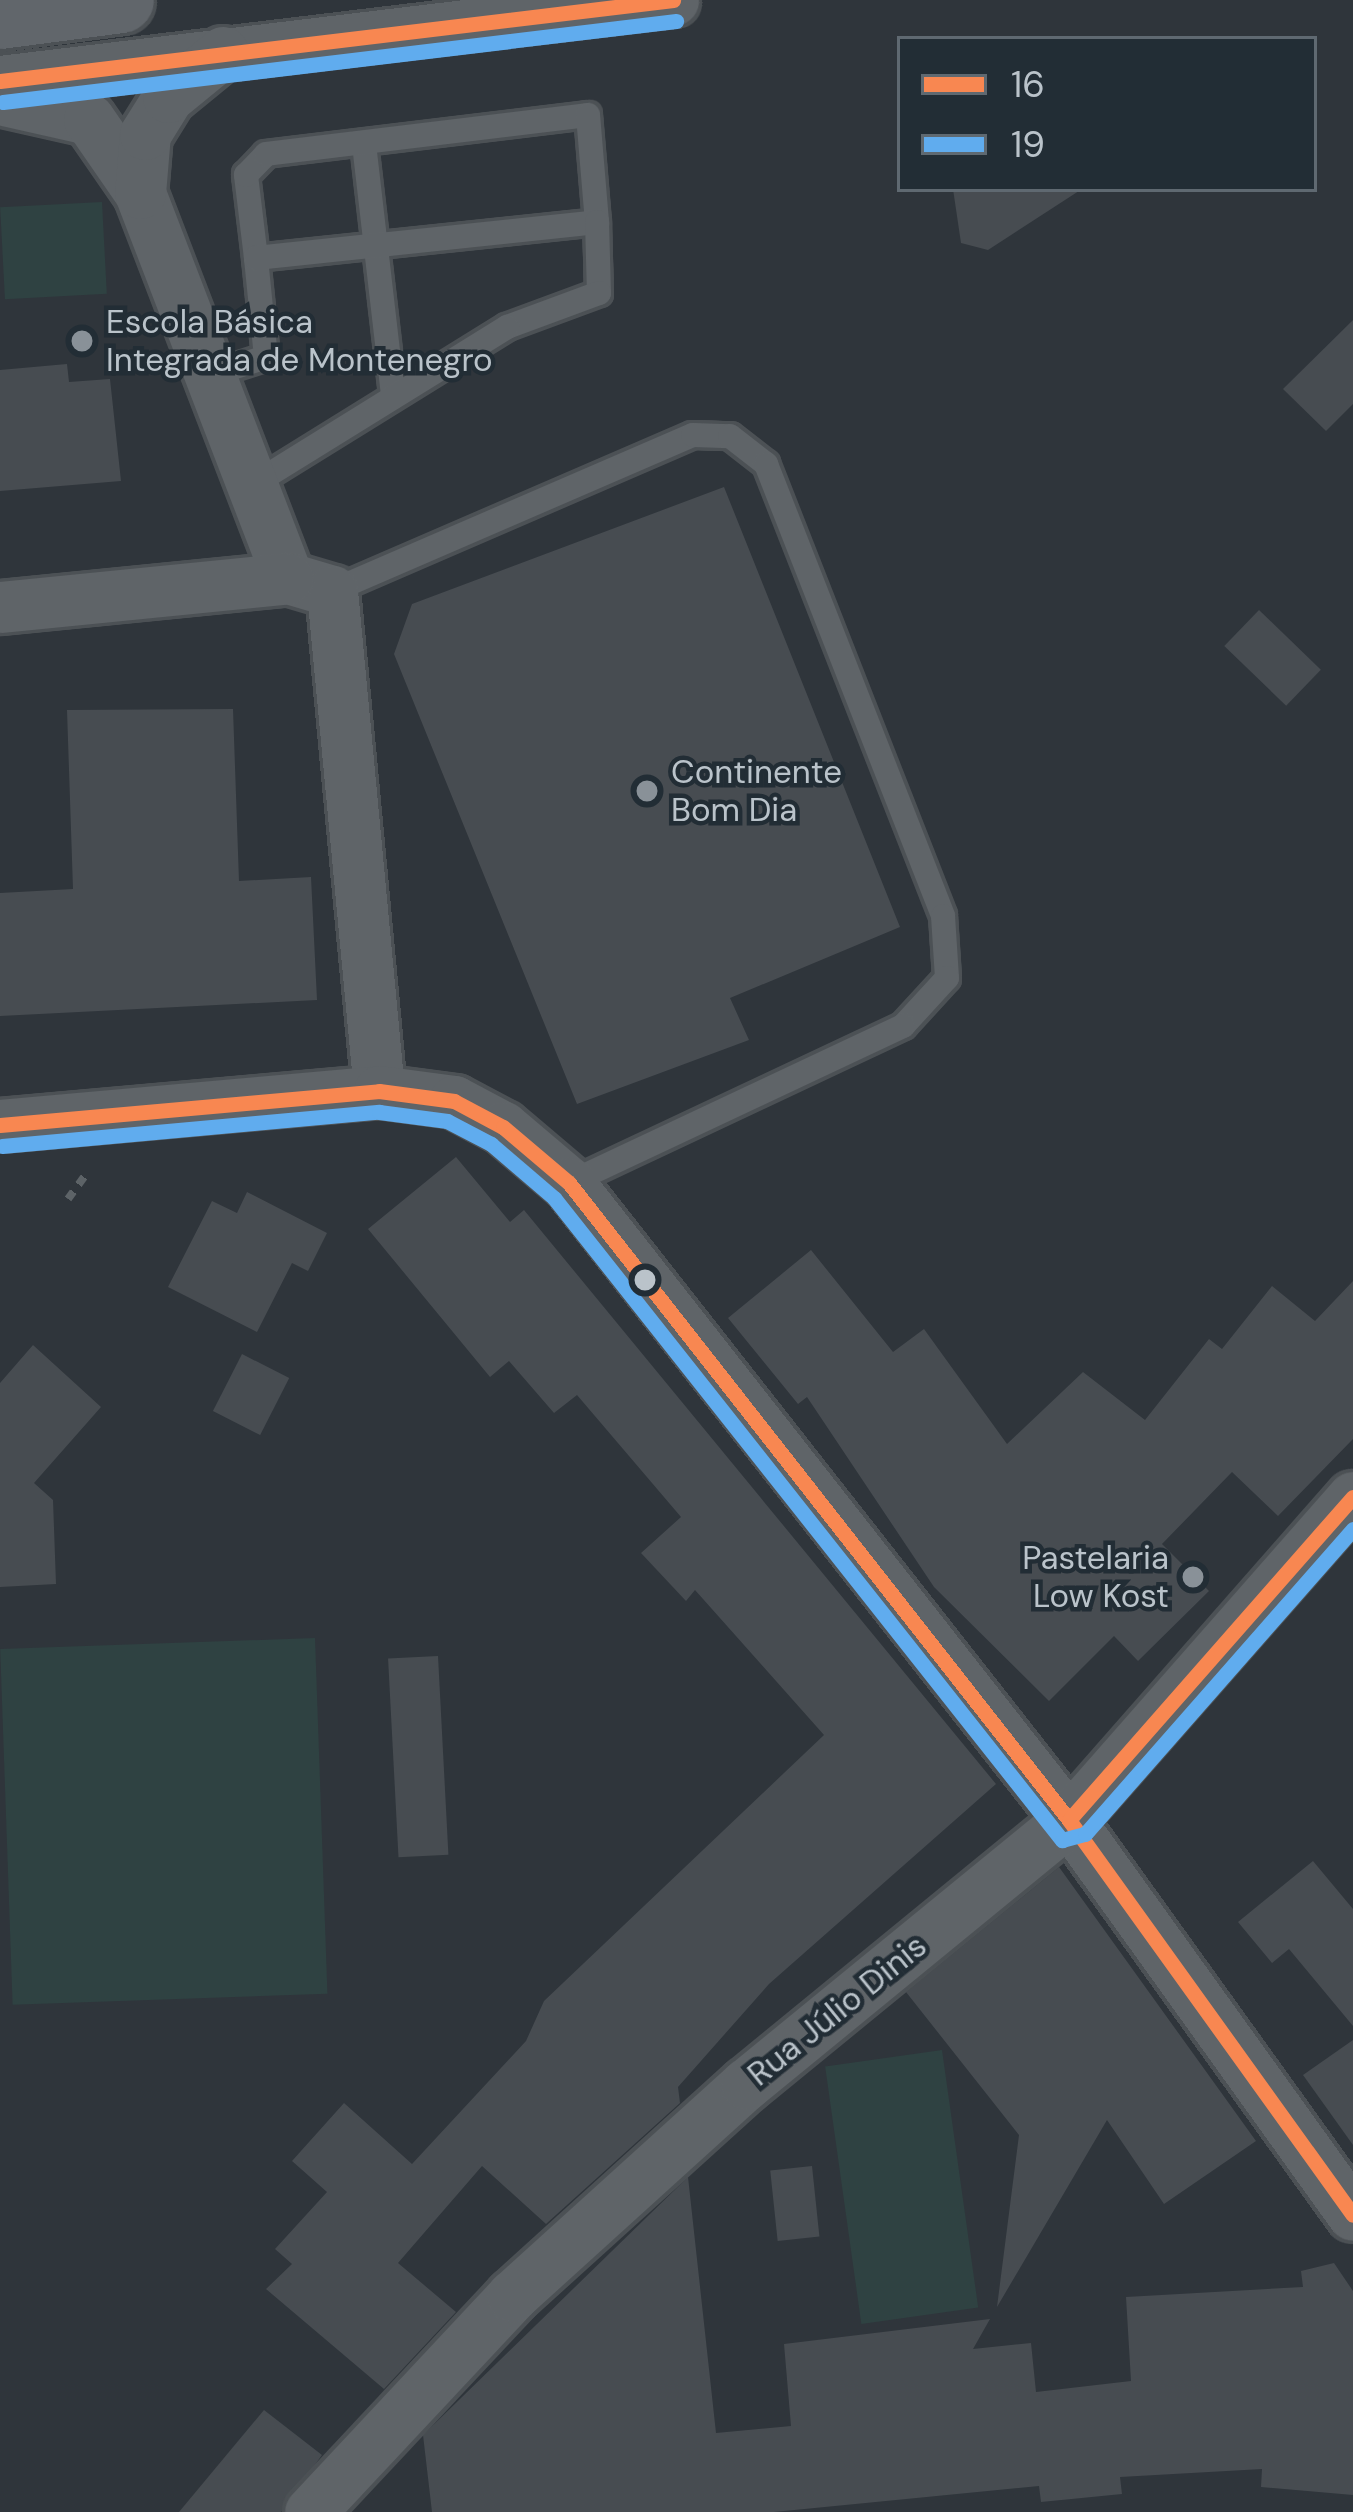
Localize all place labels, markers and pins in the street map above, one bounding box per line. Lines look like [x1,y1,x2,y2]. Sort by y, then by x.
place label: Escola Básica Integrada de Montenegro [106,302,493,380]
marker: Escola Básica Integrada de Montenegro [69,328,95,354]
place label: Continente Bom Dia [671,752,842,830]
marker: Continente Bom Dia [634,778,660,804]
unlabelled marker [634,1269,656,1291]
place label: Pastelaria Low Kost [1022,1538,1169,1616]
marker: Pastelaria Low Kost [1180,1564,1206,1590]

